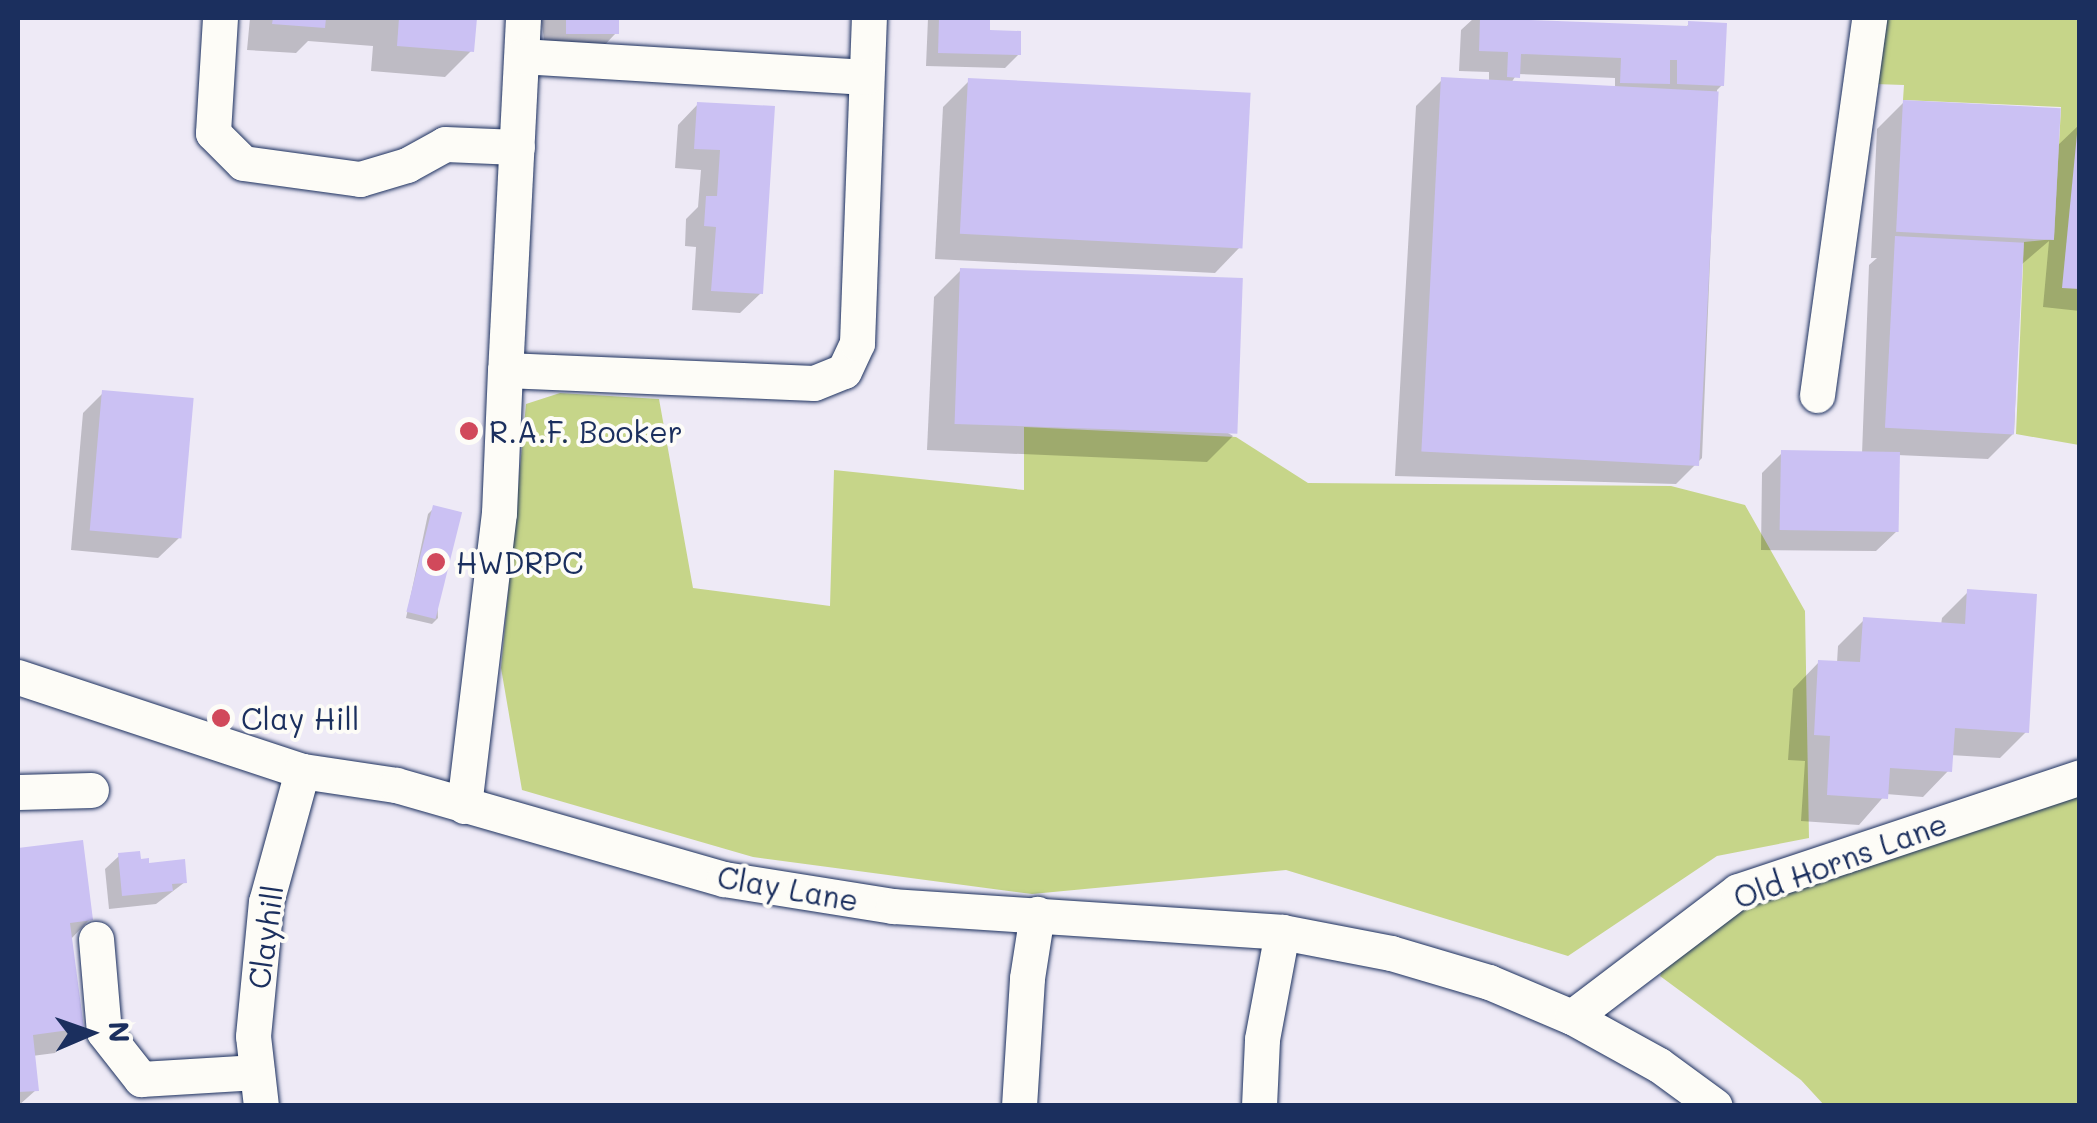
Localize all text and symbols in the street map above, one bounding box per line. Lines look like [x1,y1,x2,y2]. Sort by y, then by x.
place label: R.A.F. Booker [489,413,683,449]
marker: R.A.F. Booker [458,420,480,442]
place label: HWDRPC [456,544,583,580]
marker: HWDRPC [425,551,447,573]
place label: Clay Hill [241,700,360,736]
marker: Clay Hill [210,707,232,729]
street label: Old Horns Lane [1728,805,1952,915]
street label: Clay Lane [715,858,861,918]
street label: Clayhill [240,883,290,991]
north arrow [40,983,140,1083]
text: N [102,1021,138,1043]

